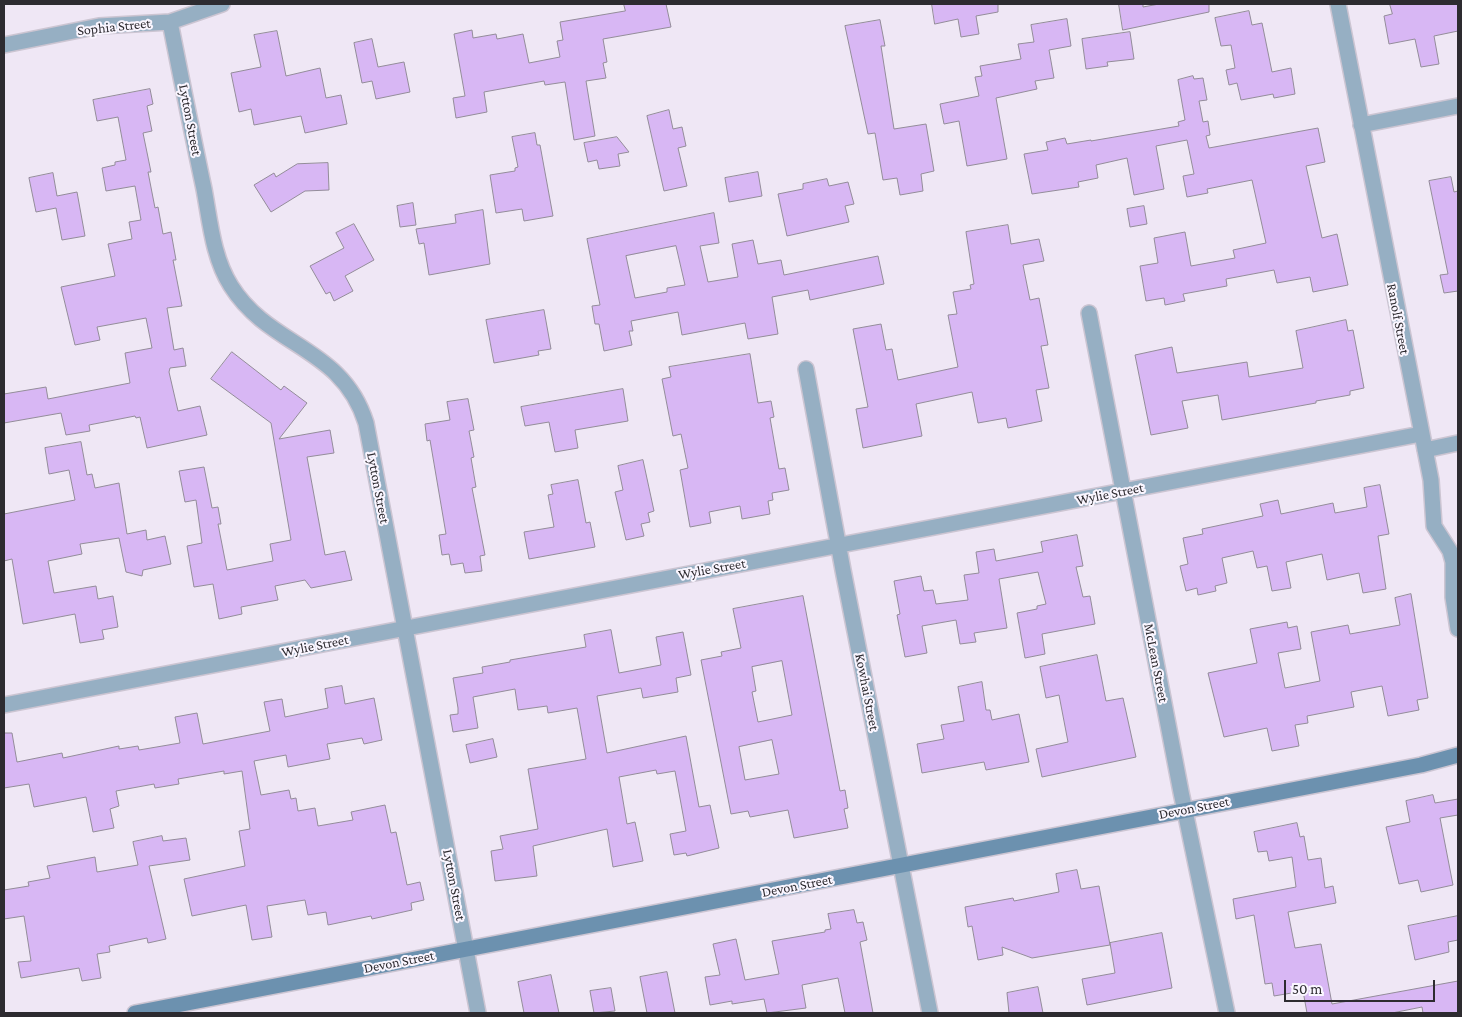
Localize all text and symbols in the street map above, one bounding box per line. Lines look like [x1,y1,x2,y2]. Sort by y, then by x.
street label: Sophia Street [76,15,152,39]
street label: Lytton Street [175,83,205,157]
street label: Ranolf Street [1383,282,1413,356]
street label: Lytton Street [363,451,393,525]
street label: Wylie Street [1075,479,1145,509]
street label: Wylie Street [677,555,747,583]
street label: McLean Street [1140,622,1172,704]
street label: Wylie Street [280,631,350,661]
street label: Kowhai Street [851,652,883,732]
street label: Devon Street [1157,793,1231,823]
street label: Lytton Street [439,848,469,922]
street label: Devon Street [760,871,834,901]
street label: Devon Street [362,947,436,977]
scale bar [1287,970,1438,1002]
text: 50 m [1292,981,1322,997]

